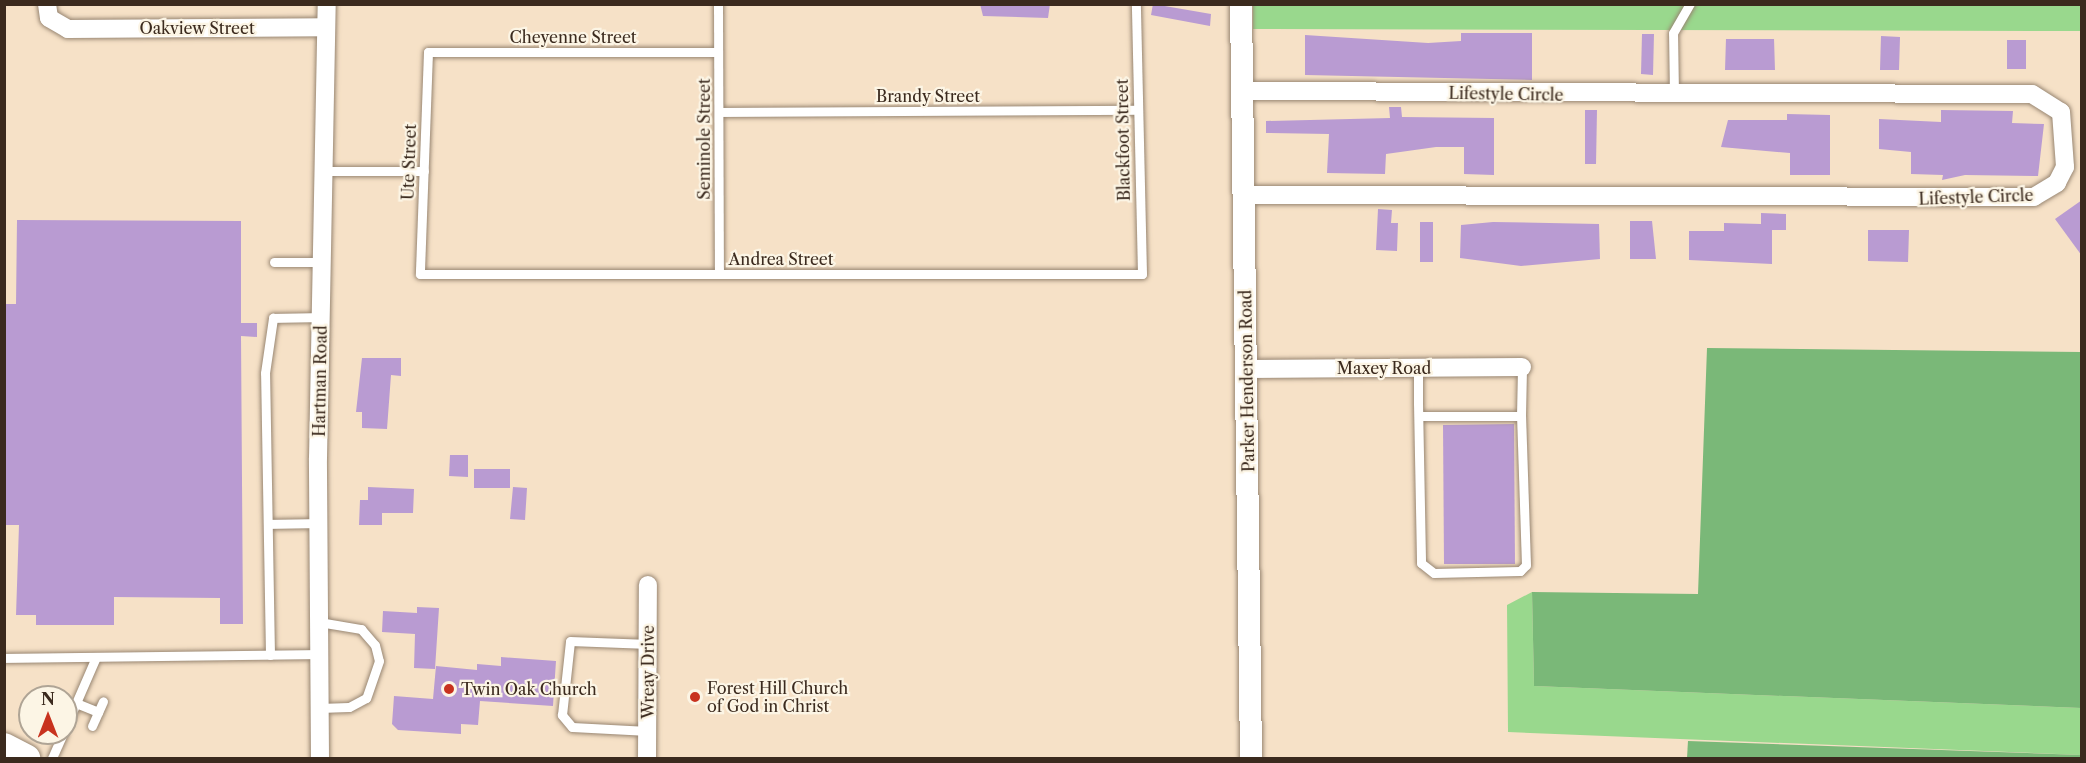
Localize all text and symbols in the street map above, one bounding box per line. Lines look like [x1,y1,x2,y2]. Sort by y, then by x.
street label: Oakview Street [139,18,255,38]
street label: Cheyenne Street [509,27,637,47]
street label: Seminole Street [694,78,714,200]
street label: Blackfoot Street [1112,79,1134,201]
street label: Lifestyle Circle [1448,83,1564,105]
street label: Brandy Street [876,86,980,106]
street label: Ute Street [398,124,420,200]
street label: Lifestyle Circle [1918,185,2034,209]
street label: Andrea Street [728,249,834,269]
street label: Parker Henderson Road [1236,290,1258,472]
street label: Hartman Road [309,325,331,437]
street label: Maxey Road [1337,358,1431,378]
street label: Wreay Drive [638,625,658,719]
place label: Forest Hill Church of God in Christ [707,678,848,716]
place label: Twin Oak Church [461,679,597,699]
marker: Twin Oak Church [442,682,456,696]
north arrow [18,685,78,745]
text: N [41,689,55,709]
marker: Forest Hill Church of God in Christ [688,690,702,704]

